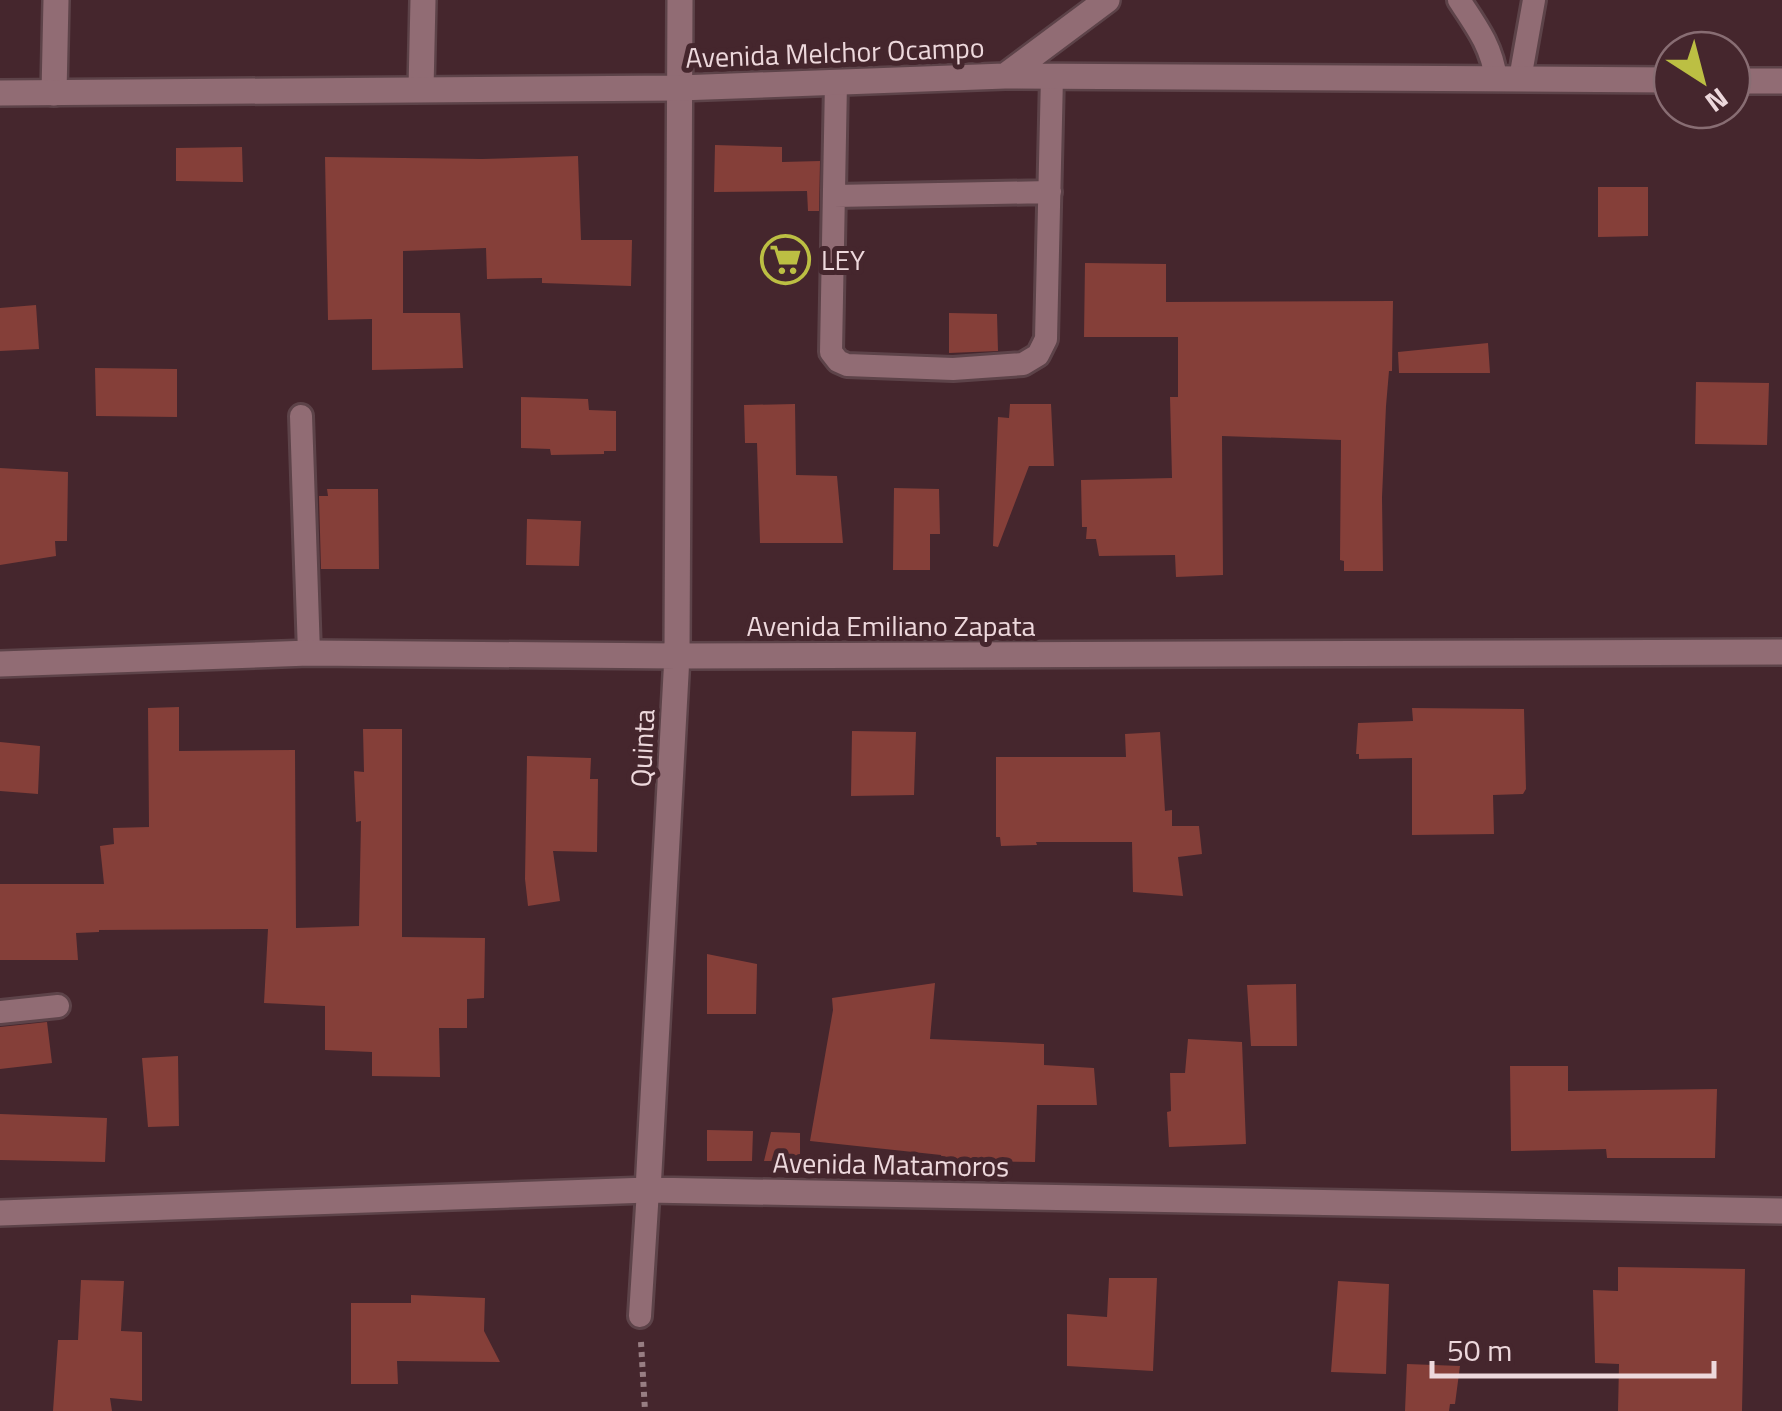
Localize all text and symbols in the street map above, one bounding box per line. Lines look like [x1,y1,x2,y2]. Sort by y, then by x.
street label: Avenida Melchor Ocampo [685,25,985,79]
north arrow [1652,30,1752,130]
text: N [1697,78,1737,124]
supermarket icon: LEY [760,233,812,285]
place label: LEY [821,238,865,281]
street label: Avenida Emiliano Zapata [746,604,1036,647]
street label: Quinta [618,708,666,788]
street label: Avenida Matamoros [772,1140,1010,1188]
scale bar [1432,1316,1714,1378]
text: 50 m [1447,1327,1512,1373]

